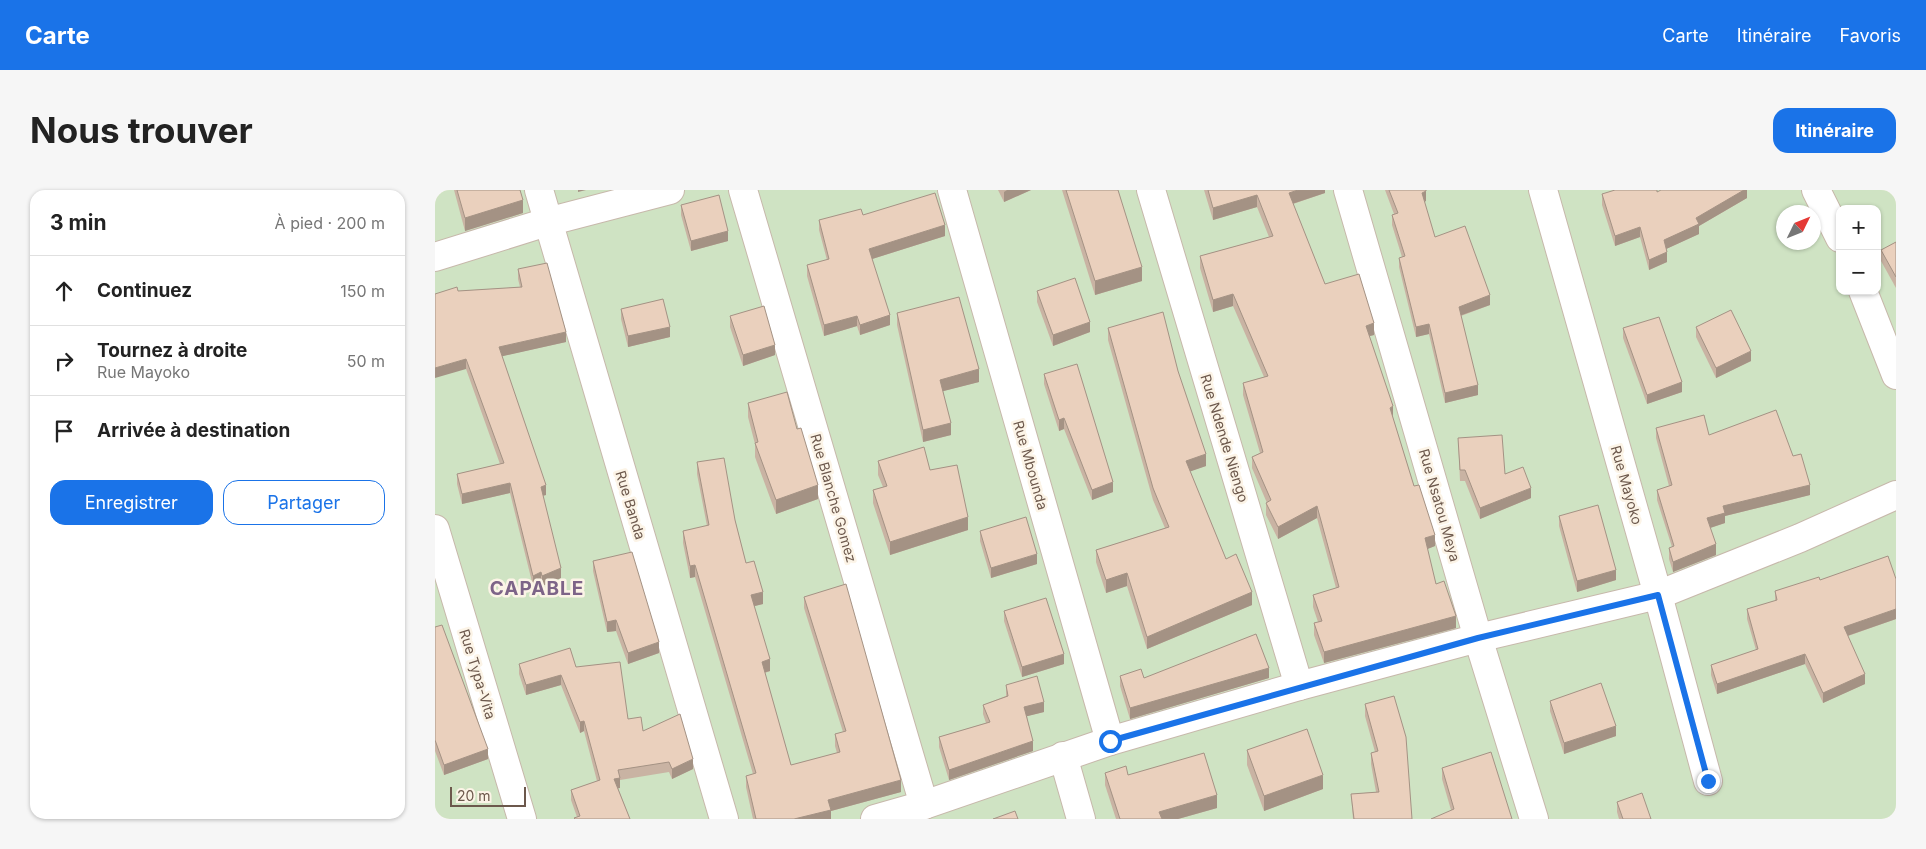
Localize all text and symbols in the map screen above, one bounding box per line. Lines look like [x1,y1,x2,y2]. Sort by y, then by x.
text: Carte [25,21,90,50]
text: Carte [1662,25,1709,46]
text: Itinéraire [1737,25,1811,46]
text: Favoris [1839,25,1901,46]
button: Itinéraire [1773,108,1896,153]
text: Nous trouver [30,109,253,151]
north arrow [1776,205,1821,250]
map controls [1836,205,1881,295]
button: + [1836,205,1881,250]
text: 3 min [50,210,106,235]
text: À pied · 200 m [275,213,385,233]
button: − [1836,250,1881,295]
icon: ahead [50,277,78,305]
text: Continuez [97,279,192,302]
text: 150 m [340,281,385,301]
text: Tournez à droite [97,339,247,362]
icon: right [50,347,78,375]
text: 50 m [347,351,385,371]
text: Rue Mayoko [97,362,190,382]
street label: Rue Ndende Niengo [1197,372,1253,504]
icon: arrive [50,417,78,445]
street label: Rue Mbounda [1010,418,1052,512]
text: Arrivée à destination [97,419,290,442]
street label: Rue Blanche Gomez [807,432,861,564]
street label: Rue Mayoko [1608,444,1646,526]
street label: Rue Nsatou Meya [1416,447,1464,563]
street label: Rue Banda [612,469,650,541]
button: Enregistrer [50,480,213,525]
button: Partager [223,480,385,525]
district label: CAPABLE [490,577,584,600]
street label: Rue Typa-Vita [456,627,500,721]
route start [1099,730,1122,753]
route end [1697,770,1720,793]
scale bar [450,784,526,807]
text: 20 m [457,787,491,804]

